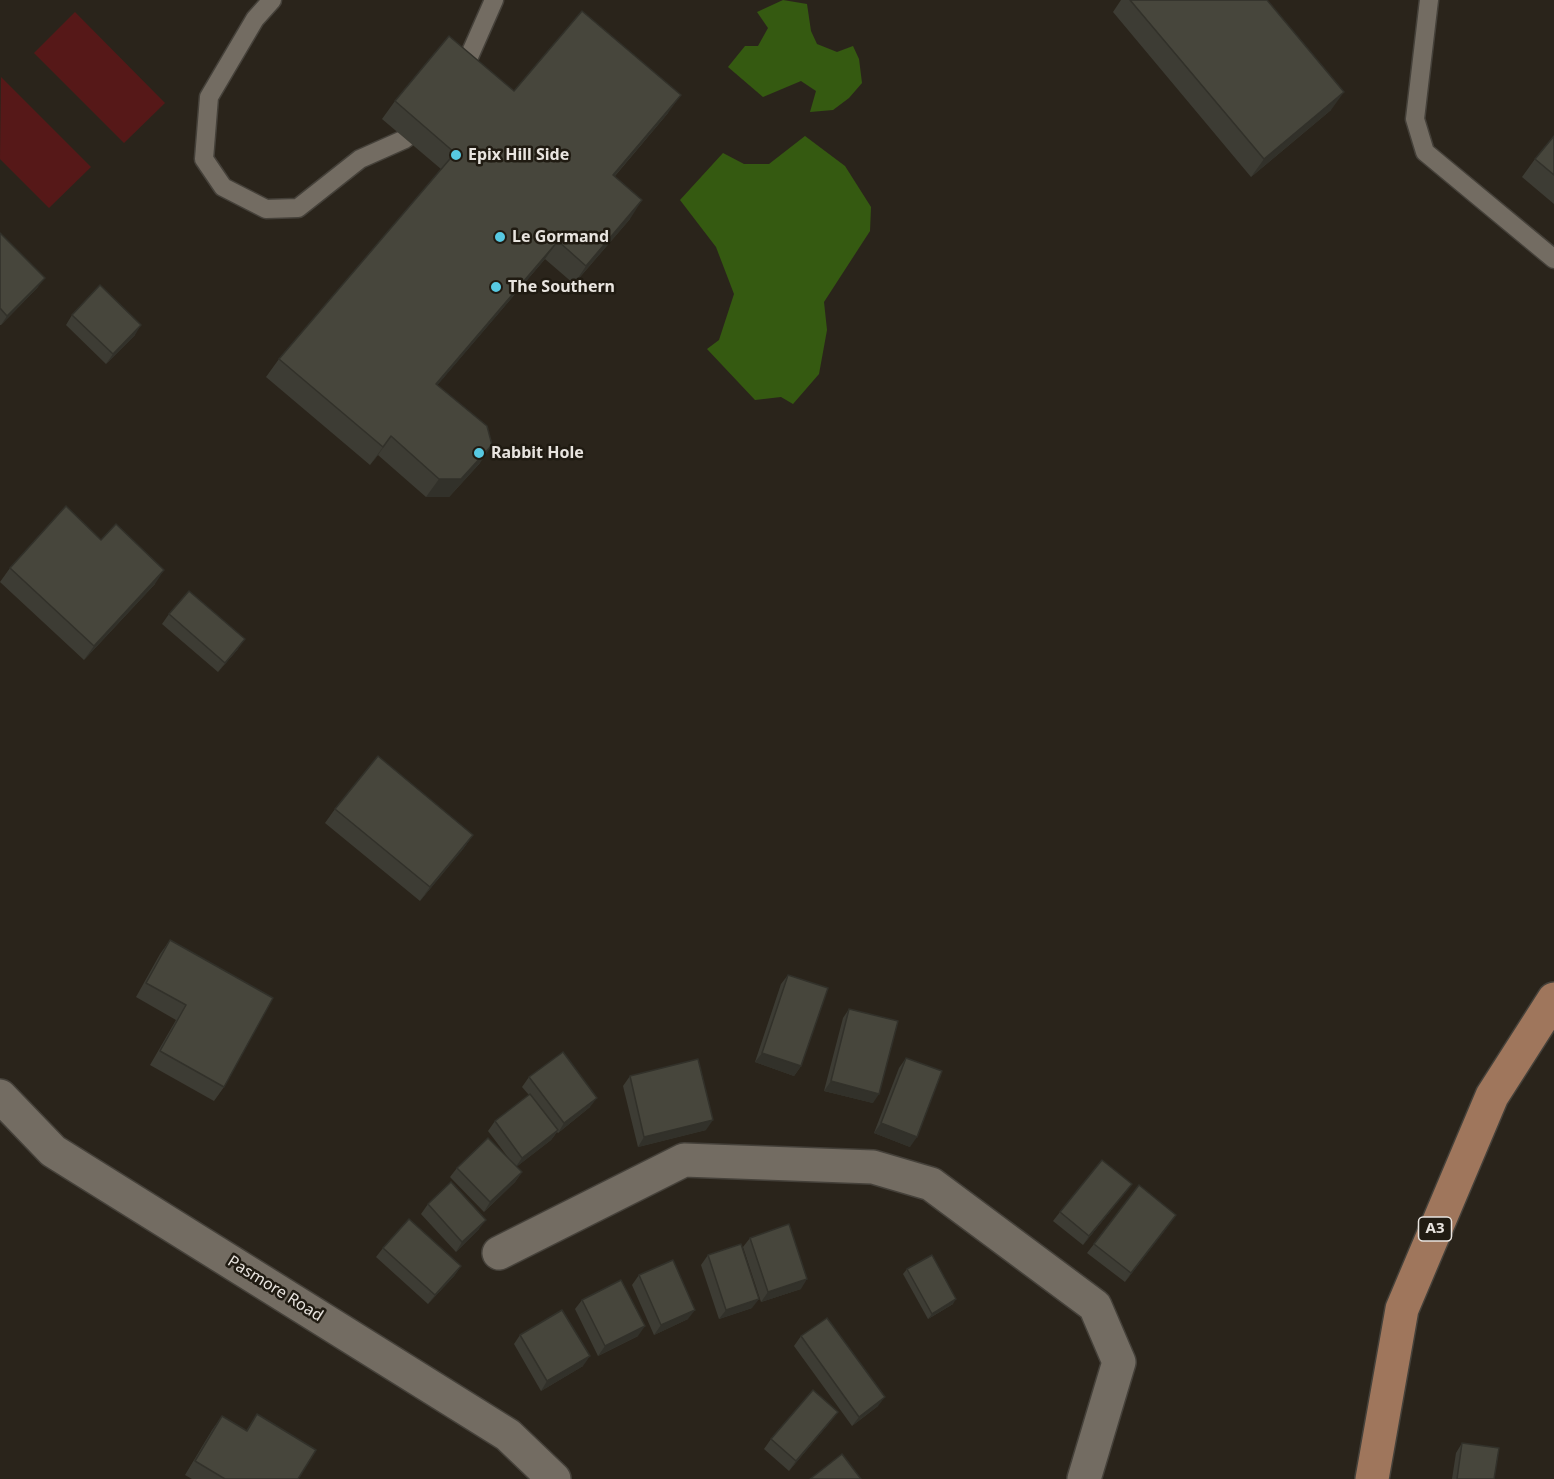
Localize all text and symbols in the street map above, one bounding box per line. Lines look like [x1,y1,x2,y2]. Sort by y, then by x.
place label: Epix Hill Side [468,145,569,165]
marker: Epix Hill Side [449,148,463,162]
place label: Le Gormand [512,227,609,247]
marker: Le Gormand [493,230,507,244]
place label: The Southern [508,277,615,297]
marker: The Southern [489,280,503,294]
place label: Rabbit Hole [491,443,584,463]
marker: Rabbit Hole [472,446,486,460]
road number: A3 [1418,1217,1452,1241]
street label: Pasmore Road [224,1252,326,1326]

